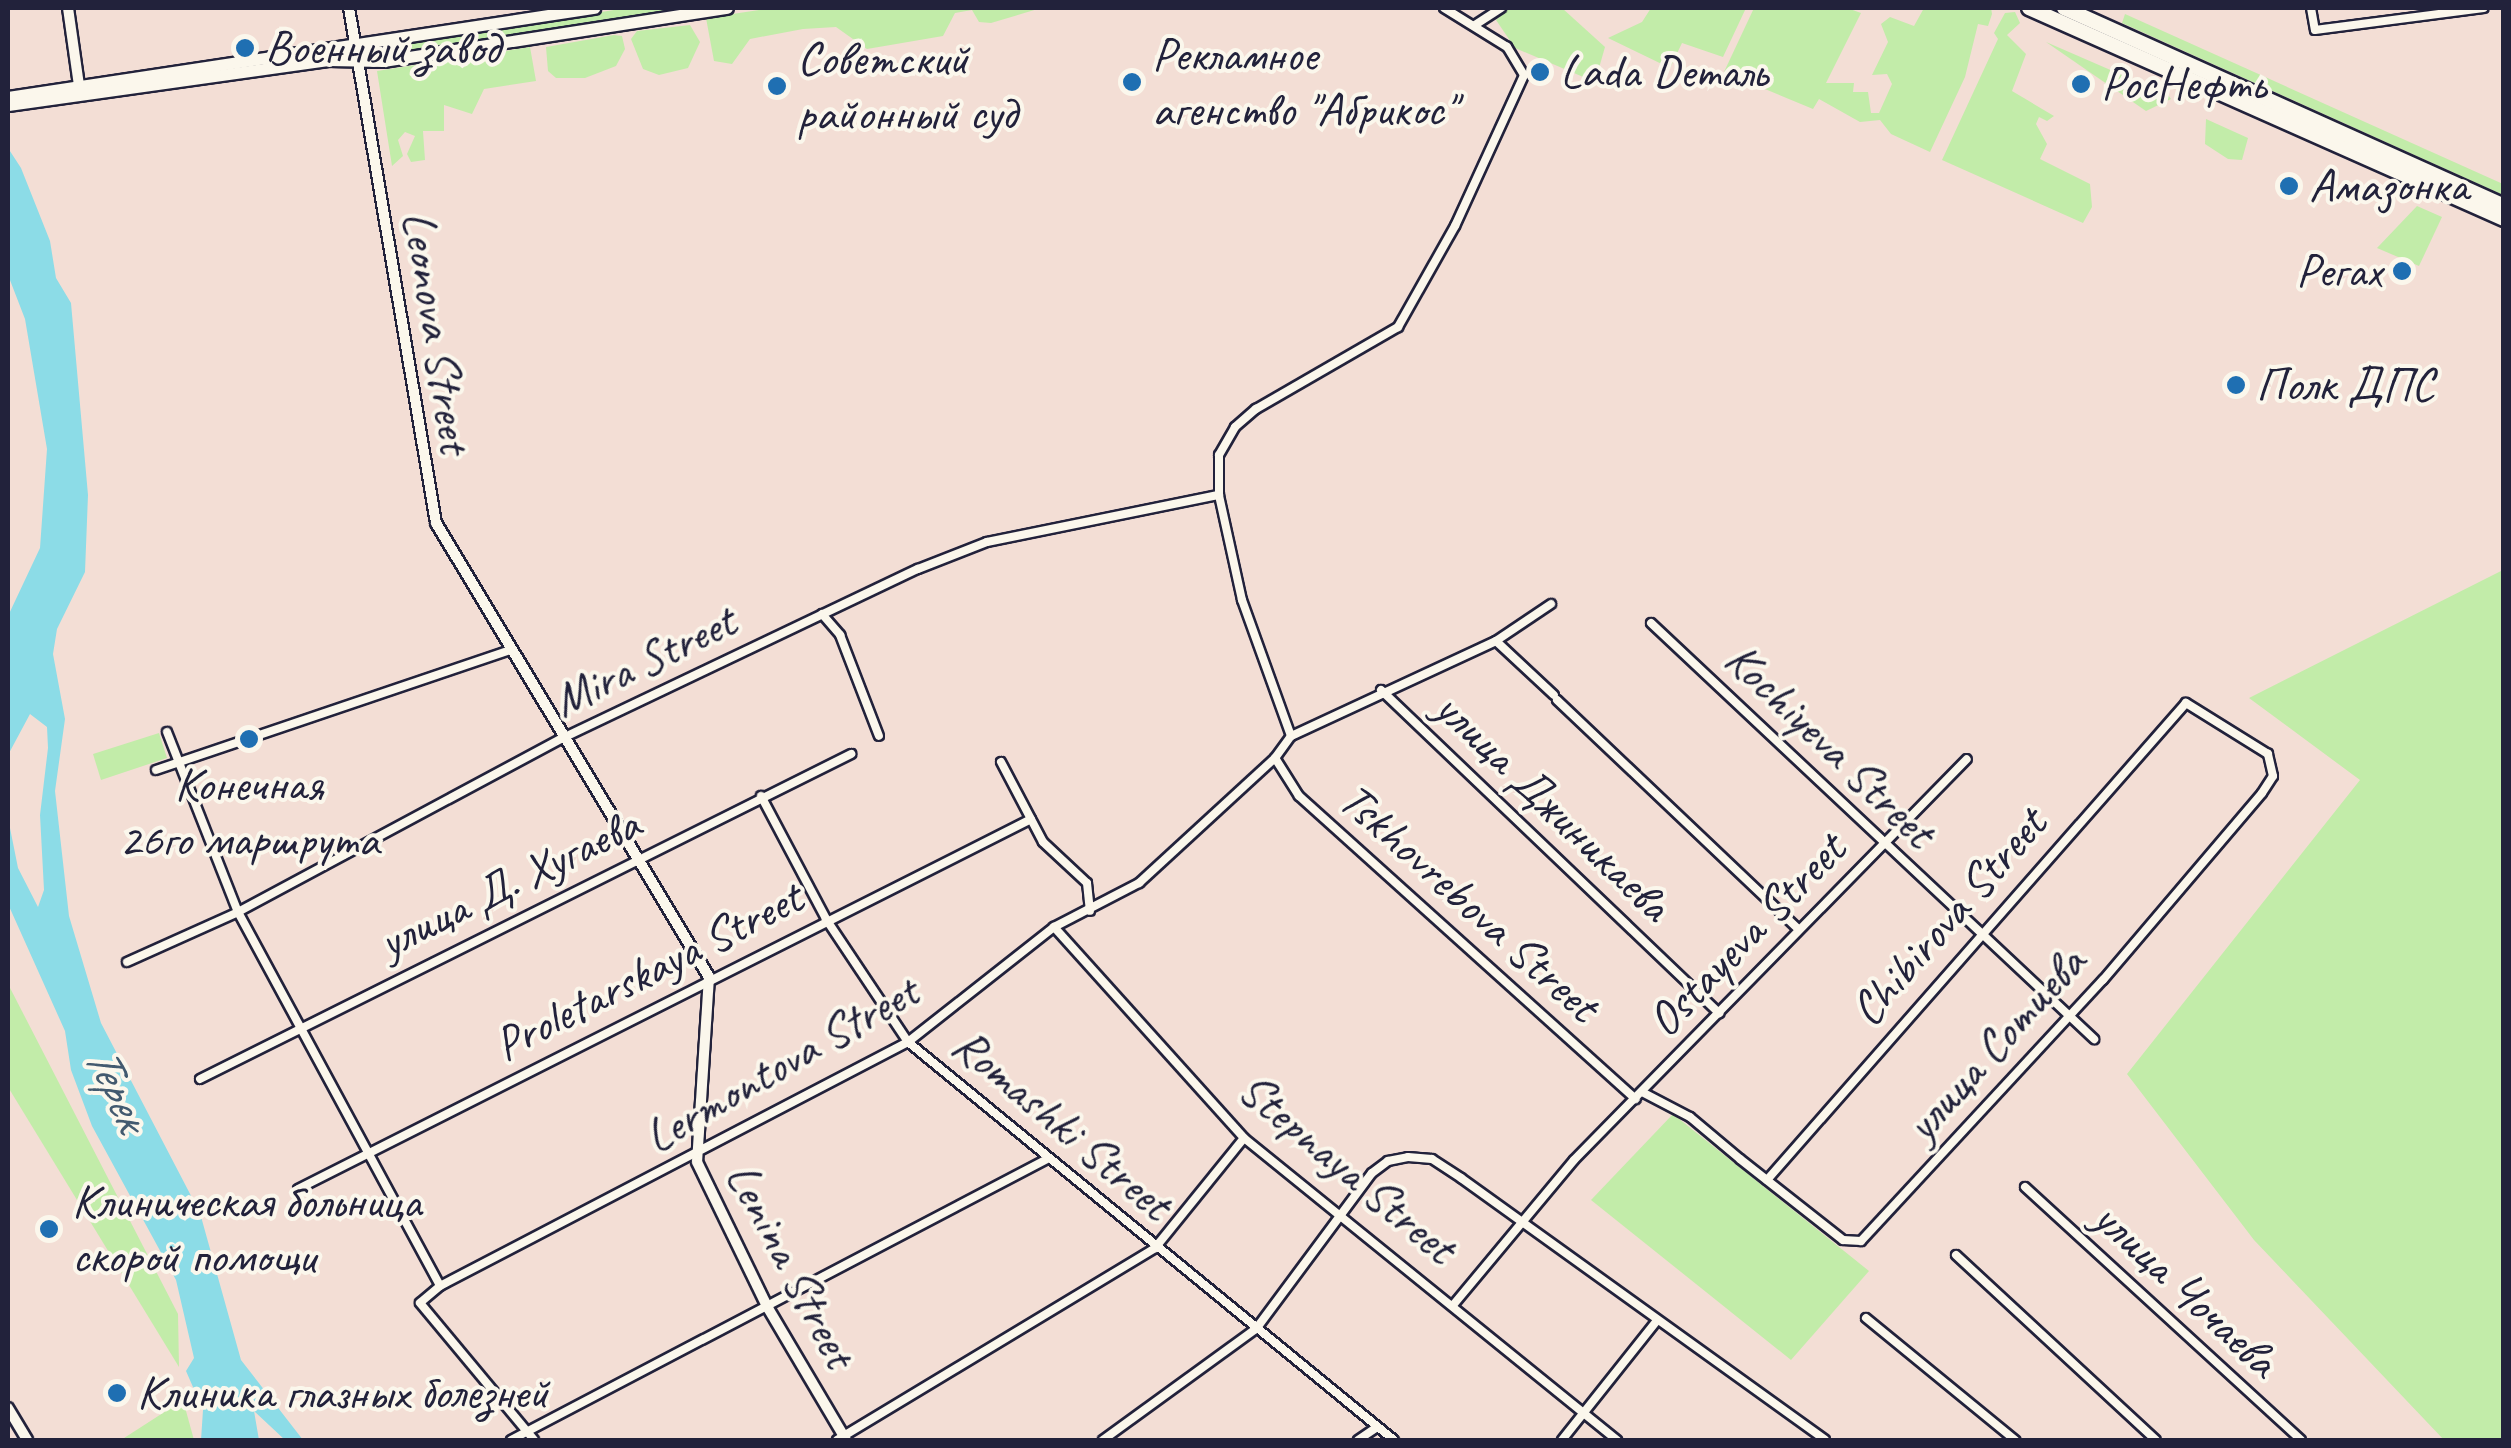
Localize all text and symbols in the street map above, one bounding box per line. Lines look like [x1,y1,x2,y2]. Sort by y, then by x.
place label: Военный завод [265,19,500,77]
place label: Рекламное агенство "Абрикос" [1152,25,1455,138]
place label: Советский районный суд [797,29,1017,142]
marker: Военный завод [234,37,256,59]
place label: Lada Dеталь [1560,43,1767,101]
place label: РосНефть [2101,55,2266,113]
marker: Lada Dеталь [1529,61,1551,83]
marker: Рекламное агенство "Абрикос" [1121,71,1143,93]
marker: РосНефть [2070,73,2092,95]
marker: Советский районный суд [766,75,788,97]
place label: Амазонка [2309,157,2468,215]
marker: Амазонка [2278,175,2300,197]
street label: Leonova Street [389,207,485,457]
place label: Регах [2296,242,2382,300]
marker: Регах [2391,260,2413,282]
place label: Полк ДПС [2256,356,2434,414]
marker: Полк ДПС [2225,374,2247,396]
street label: Mira Street [543,592,745,730]
street label: Kochiyeva Street [1713,630,1947,860]
street label: улица Джиникаева [1422,678,1684,934]
marker: Конечная 26го маршрута [238,728,260,750]
place label: Конечная 26го маршрута [120,755,378,868]
street label: Tskhovrebova Street [1327,770,1611,1034]
street label: улица Д. Хугаева [369,795,649,971]
street label: Chibirova Street [1838,796,2058,1038]
street label: Ostayeva Street [1635,821,1857,1049]
street label: Proletarskaya Street [484,868,812,1074]
street label: улица Сотиева [1894,936,2096,1152]
street label: Lermontova Street [634,962,928,1166]
street label: Romashki Street [940,1015,1184,1233]
water label: Терек [71,1035,163,1139]
street label: Stepnaya Street [1226,1060,1468,1276]
street label: Lenina Street [713,1153,869,1377]
place label: Клиническая больница скорой помощи [72,1172,423,1285]
street label: улица Чочаева [2082,1189,2290,1389]
marker: Клиническая больница скорой помощи [36,1216,62,1242]
place label: Клиника глазных болезней [137,1364,550,1422]
marker: Клиника глазных болезней [106,1382,128,1404]

